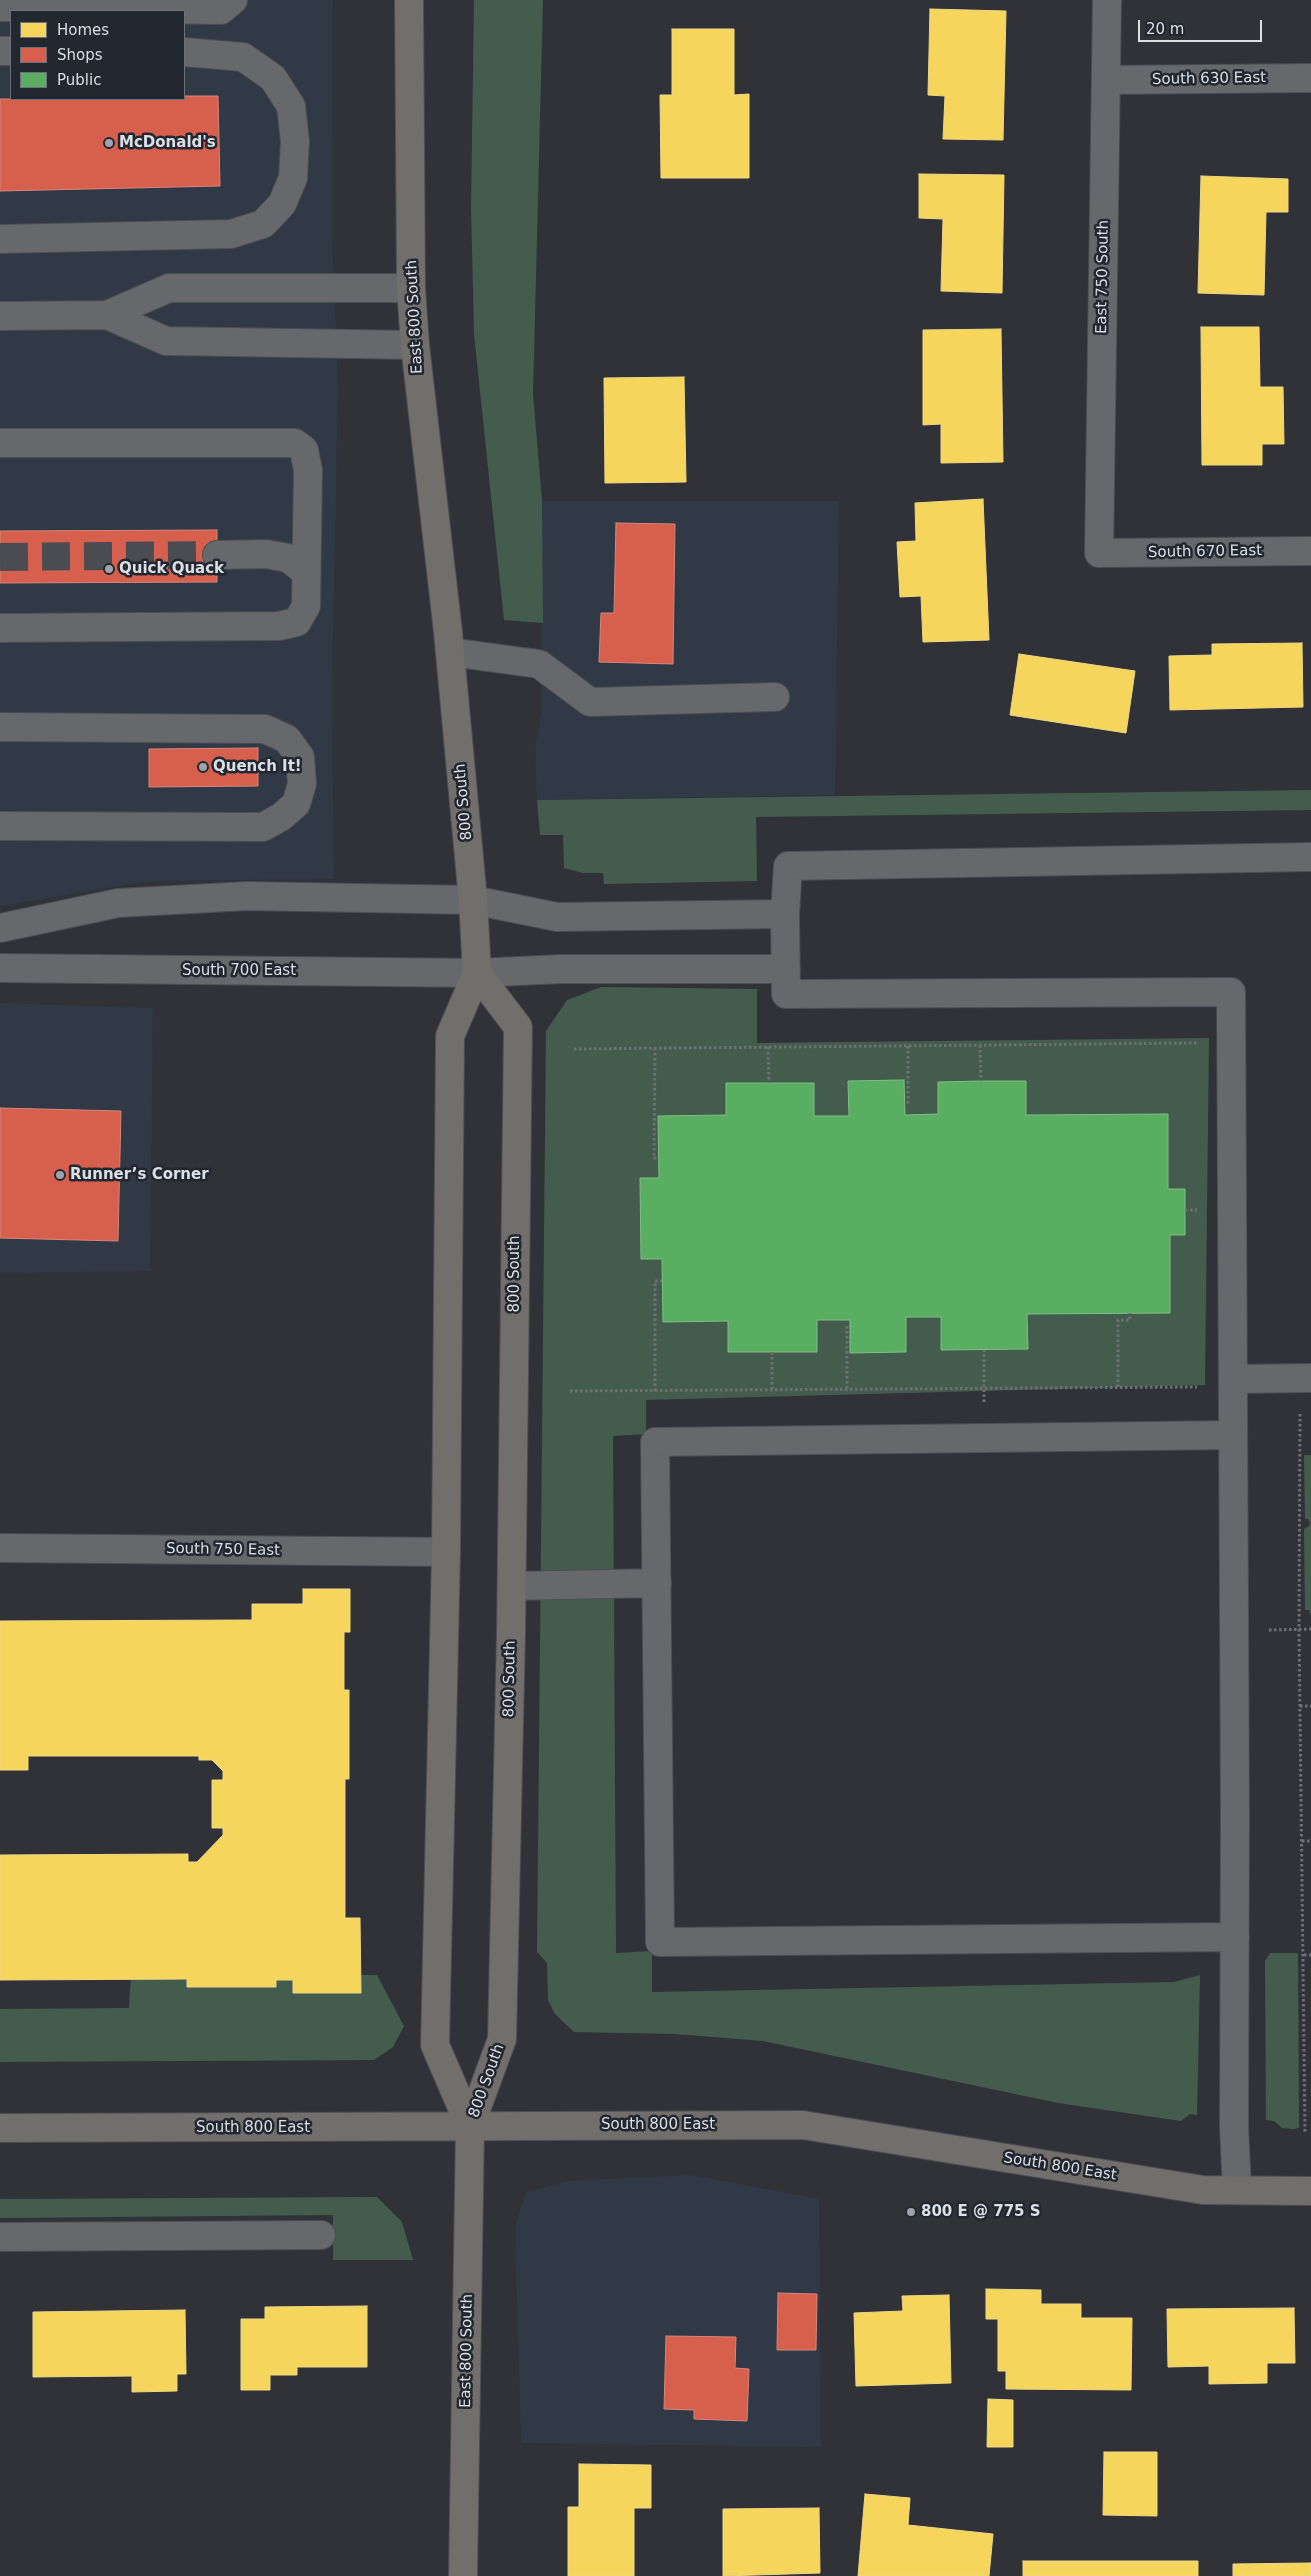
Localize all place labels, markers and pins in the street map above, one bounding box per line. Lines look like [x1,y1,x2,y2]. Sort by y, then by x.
place label: McDonald's [119,134,216,152]
marker: McDonald's [103,137,115,149]
place label: Quick Quack [119,560,224,578]
marker: Quick Quack [103,563,115,575]
place label: Quench It! [213,758,302,776]
marker: Quench It! [197,761,209,773]
place label: Runner’s Corner [70,1166,209,1184]
marker: Runner’s Corner [54,1169,66,1181]
place label: 800 E @ 775 S [921,2203,1041,2221]
marker: 800 E @ 775 S [905,2206,917,2218]

